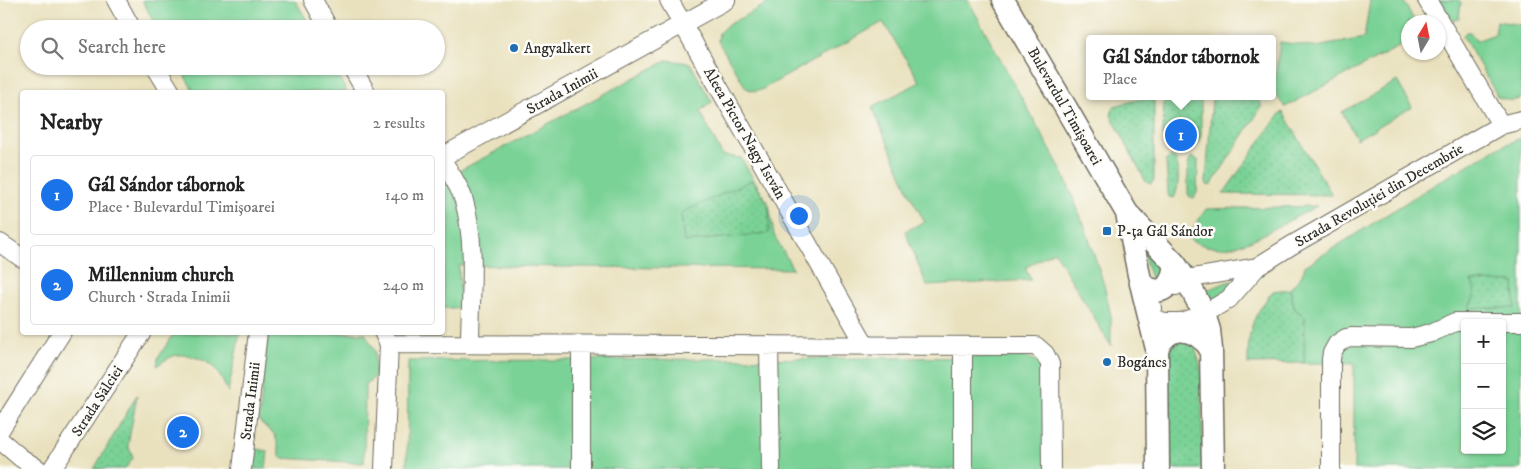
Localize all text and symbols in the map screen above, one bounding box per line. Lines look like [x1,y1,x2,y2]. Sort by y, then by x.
north arrow [1401,15,1446,60]
search box [20,20,445,75]
icon: search [38,34,66,62]
popup [1086,35,1276,100]
text: Search here [78,36,166,59]
place label: Angyalkert [524,39,591,58]
marker: Angyalkert [508,42,520,54]
street label: Bulevardul Timișoarei [1023,44,1106,169]
text: Gál Sándor tábornok [1103,46,1259,69]
street label: Strada Inimii [523,64,601,119]
street label: Aleea Pictor Nagy István [699,64,790,203]
text: Place [1103,69,1137,89]
text: Nearby [40,110,102,136]
text: 2 results [373,113,425,133]
pin: 1 [1165,116,1197,154]
street label: Strada Revoluției din Decembrie [1292,139,1467,252]
text: Gál Sándor tábornok [88,174,245,197]
text: 1 [54,185,60,205]
text: 140 m [385,185,424,205]
text: Place · Bulevardul Timișoarei [88,197,275,217]
your location [786,203,812,229]
place label: P-ța Gál Sándor [1117,222,1214,241]
marker: P-ța Gál Sándor [1101,225,1113,237]
text: Millennium church [88,264,234,287]
text: 2 [53,275,61,295]
text: 240 m [383,275,424,295]
text: Church · Strada Inimii [88,287,230,307]
map controls [1461,319,1506,454]
button: + [1461,319,1506,364]
place label: Bogáncs [1117,353,1167,372]
marker: Bogáncs [1101,356,1113,368]
street label: Strada Inimii [236,361,265,441]
street label: Strada Sălciei [67,362,127,440]
button: − [1461,364,1506,409]
button: layers [1461,409,1506,454]
pin: 2 [167,413,199,451]

